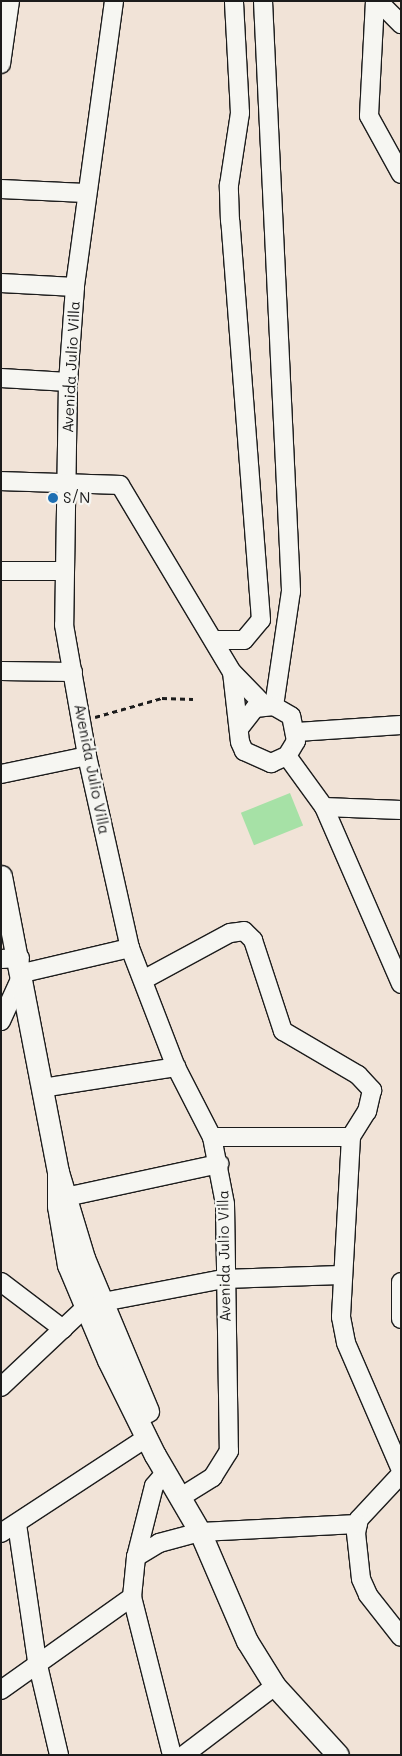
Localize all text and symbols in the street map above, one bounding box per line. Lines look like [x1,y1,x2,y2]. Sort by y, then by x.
street label: Avenida Julio Villa [59,300,83,434]
place label: S/N [63,489,90,507]
marker: S/N [47,492,59,504]
street label: Avenida Julio Villa [71,702,113,836]
street label: Avenida Julio Villa [214,1190,234,1322]

